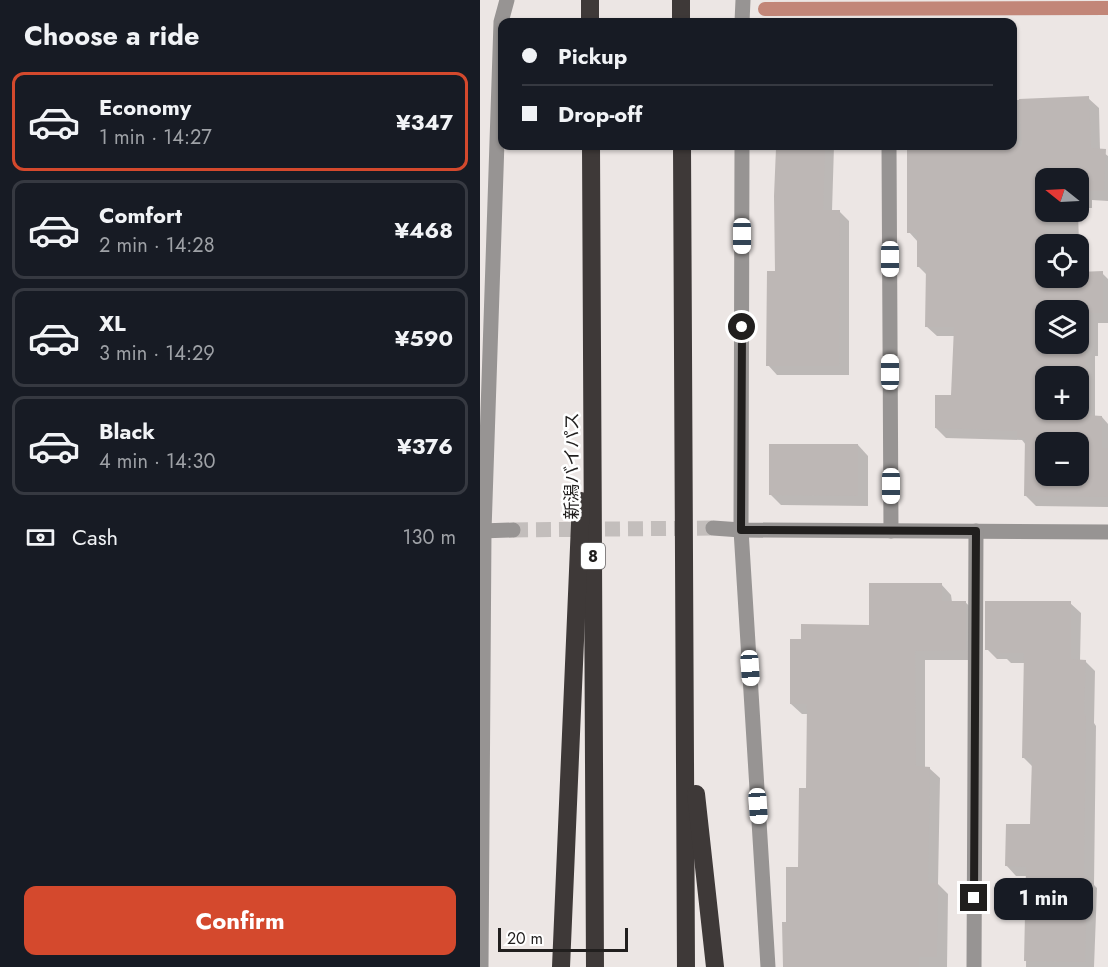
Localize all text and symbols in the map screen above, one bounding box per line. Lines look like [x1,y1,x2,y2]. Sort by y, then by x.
text: Choose a ride [24,16,199,55]
text: Pickup [558,40,627,72]
text: Economy [99,91,191,123]
icon: car [27,95,81,149]
text: Drop-off [558,98,642,130]
text: ¥347 [396,106,453,138]
text: 1 min · 14:27 [99,123,212,152]
north arrow [1035,168,1089,222]
map controls [1035,168,1089,486]
text: Comfort [99,199,182,231]
icon: car [27,203,81,257]
text: ¥468 [394,214,453,246]
car [733,218,751,254]
text: 2 min · 14:28 [99,231,215,260]
button: locate [1035,234,1089,288]
car [881,241,899,277]
button: layers [1035,300,1089,354]
text: XL [99,307,126,339]
icon: car [27,311,81,365]
route start [728,313,755,340]
text: ¥590 [395,322,453,354]
text: 3 min · 14:29 [99,339,215,368]
car [881,354,899,390]
button: + [1035,366,1089,420]
street label: 新潟バイパス [559,412,585,520]
text: Black [99,415,155,447]
icon: car [27,419,81,473]
text: ¥376 [397,430,453,462]
button: − [1035,432,1089,486]
text: 4 min · 14:30 [99,447,216,476]
car [882,468,900,504]
icon: cash [24,521,57,554]
text: Cash [72,521,118,553]
text: 130 m [402,523,456,552]
road number: 8 [581,543,605,569]
car [740,649,760,687]
car [748,787,768,825]
callout: 1 min [995,877,1094,919]
route end [960,884,987,911]
text: 1 min [1019,884,1068,913]
button: Confirm [24,886,456,955]
scale bar [498,925,628,952]
text: 20 m [507,927,543,950]

